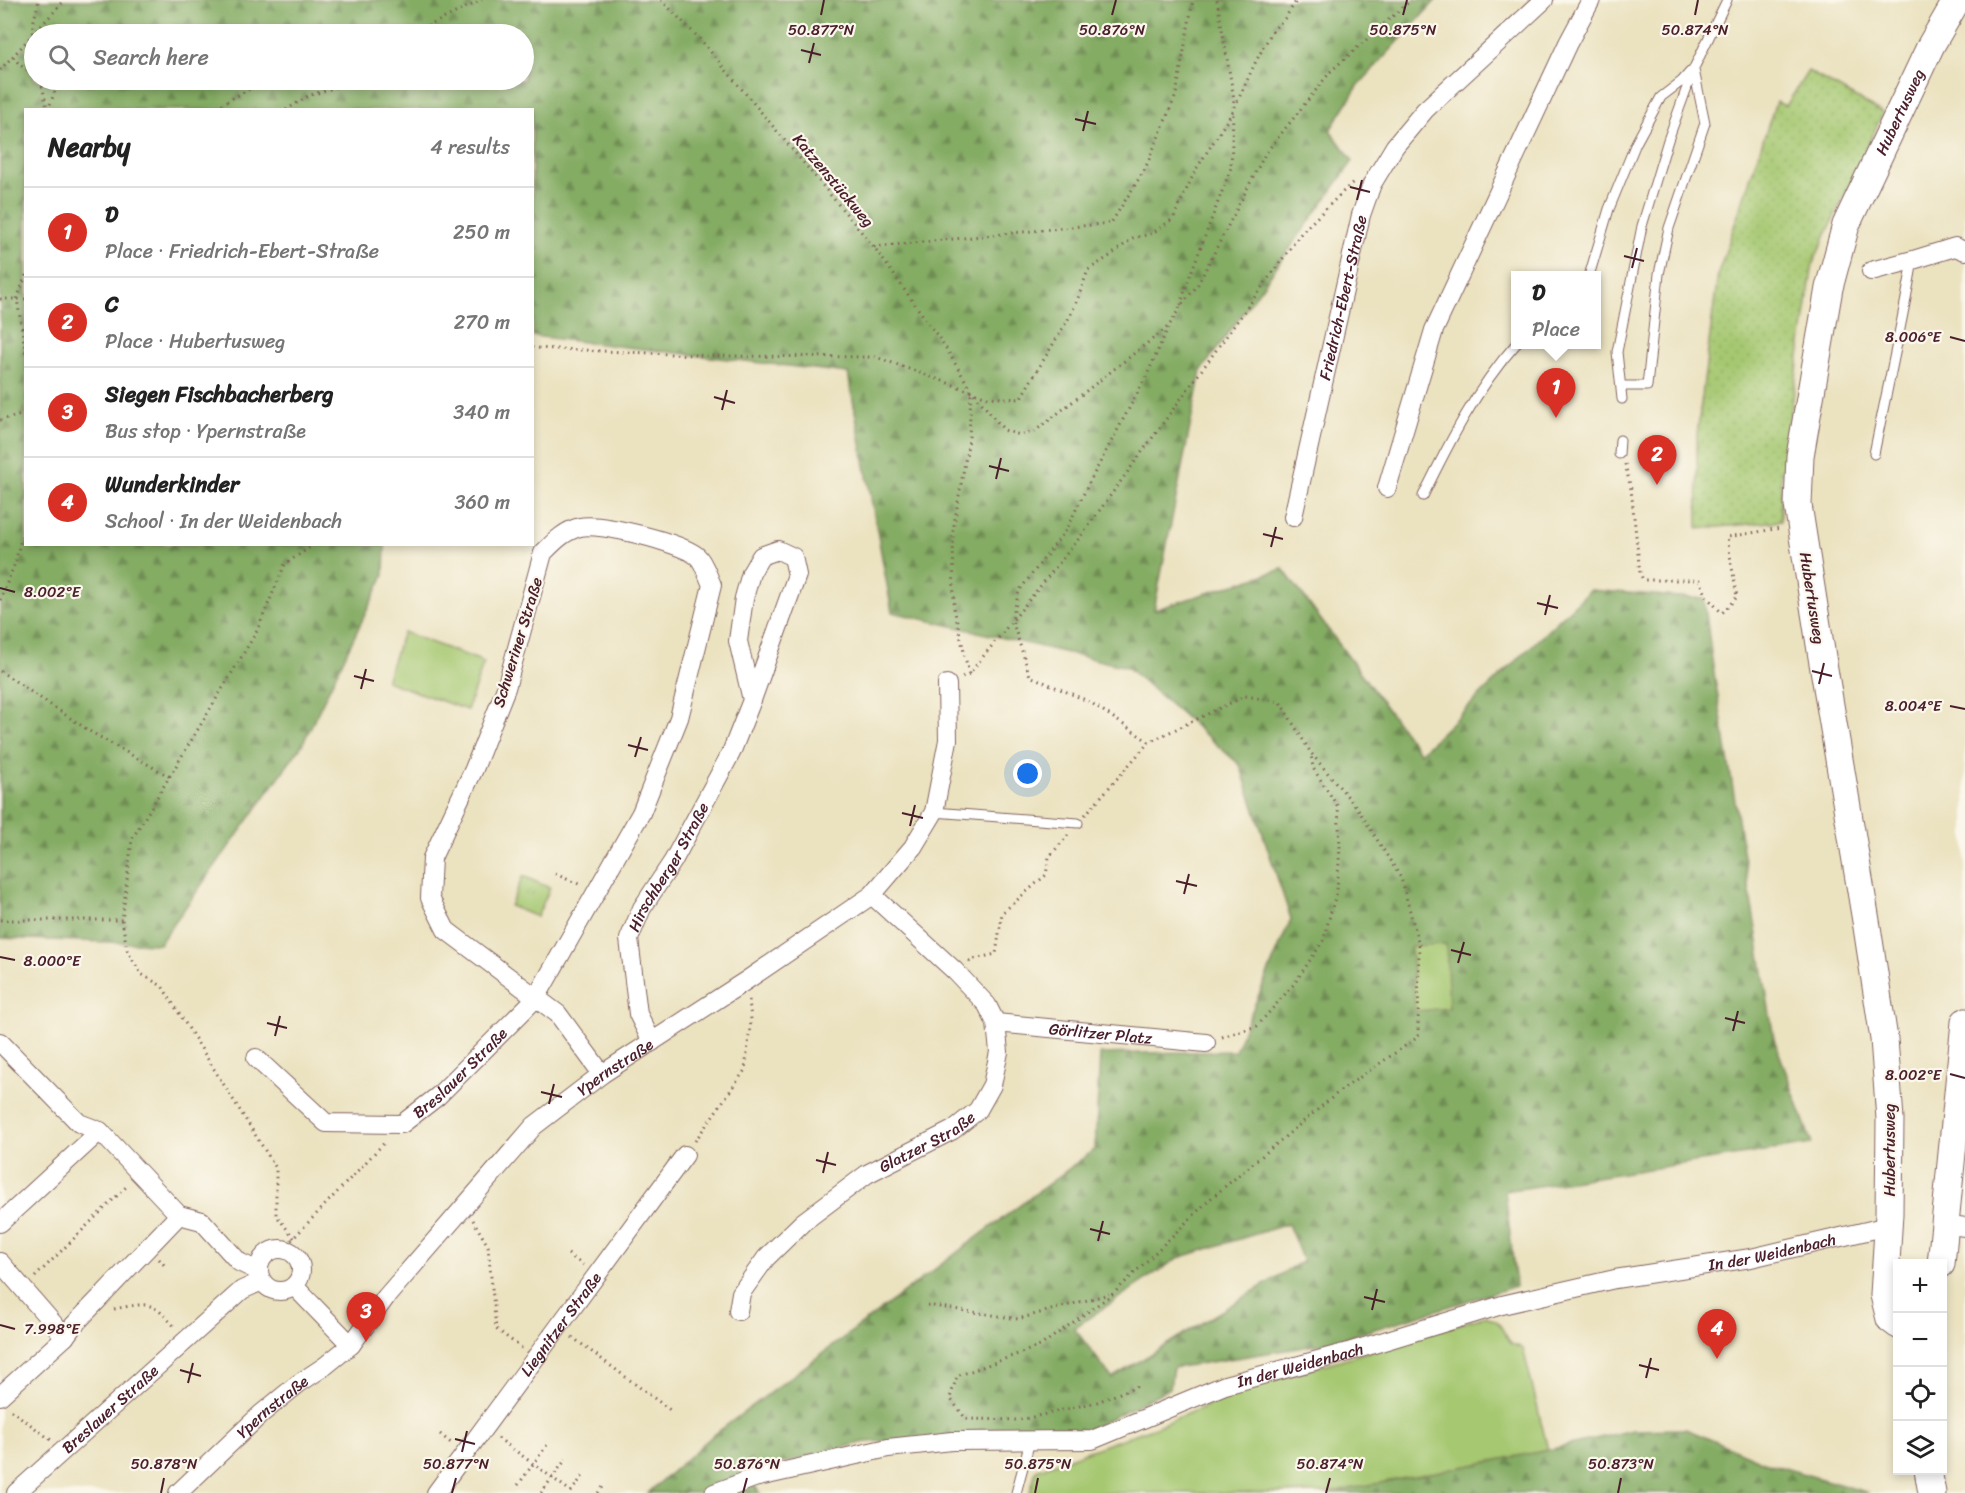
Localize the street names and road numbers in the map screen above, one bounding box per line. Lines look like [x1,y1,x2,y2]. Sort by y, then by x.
street label: Hubertusweg [1867,64,1933,160]
street label: Katzenstückweg [785,127,882,234]
street label: Friedrich-Ebert-Straße [1310,212,1376,383]
street label: Hubertusweg [1791,550,1834,646]
street label: Schweriner Straße [484,574,551,711]
street label: Hirschberger Straße [620,797,717,937]
street label: Görlitzer Platz [1048,1014,1154,1053]
street label: Breslauer Straße [406,1020,515,1126]
street label: Ypernstraße [570,1030,660,1104]
street label: Glatzer Straße [874,1103,982,1181]
street label: Hubertusweg [1875,1103,1904,1197]
street label: In der Weidenbach [1705,1225,1839,1280]
street label: Liegnitzer Straße [512,1265,610,1383]
street label: In der Weidenbach [1233,1334,1367,1396]
street label: Breslauer Straße [55,1357,166,1461]
street label: Ypernstraße [229,1367,315,1446]

